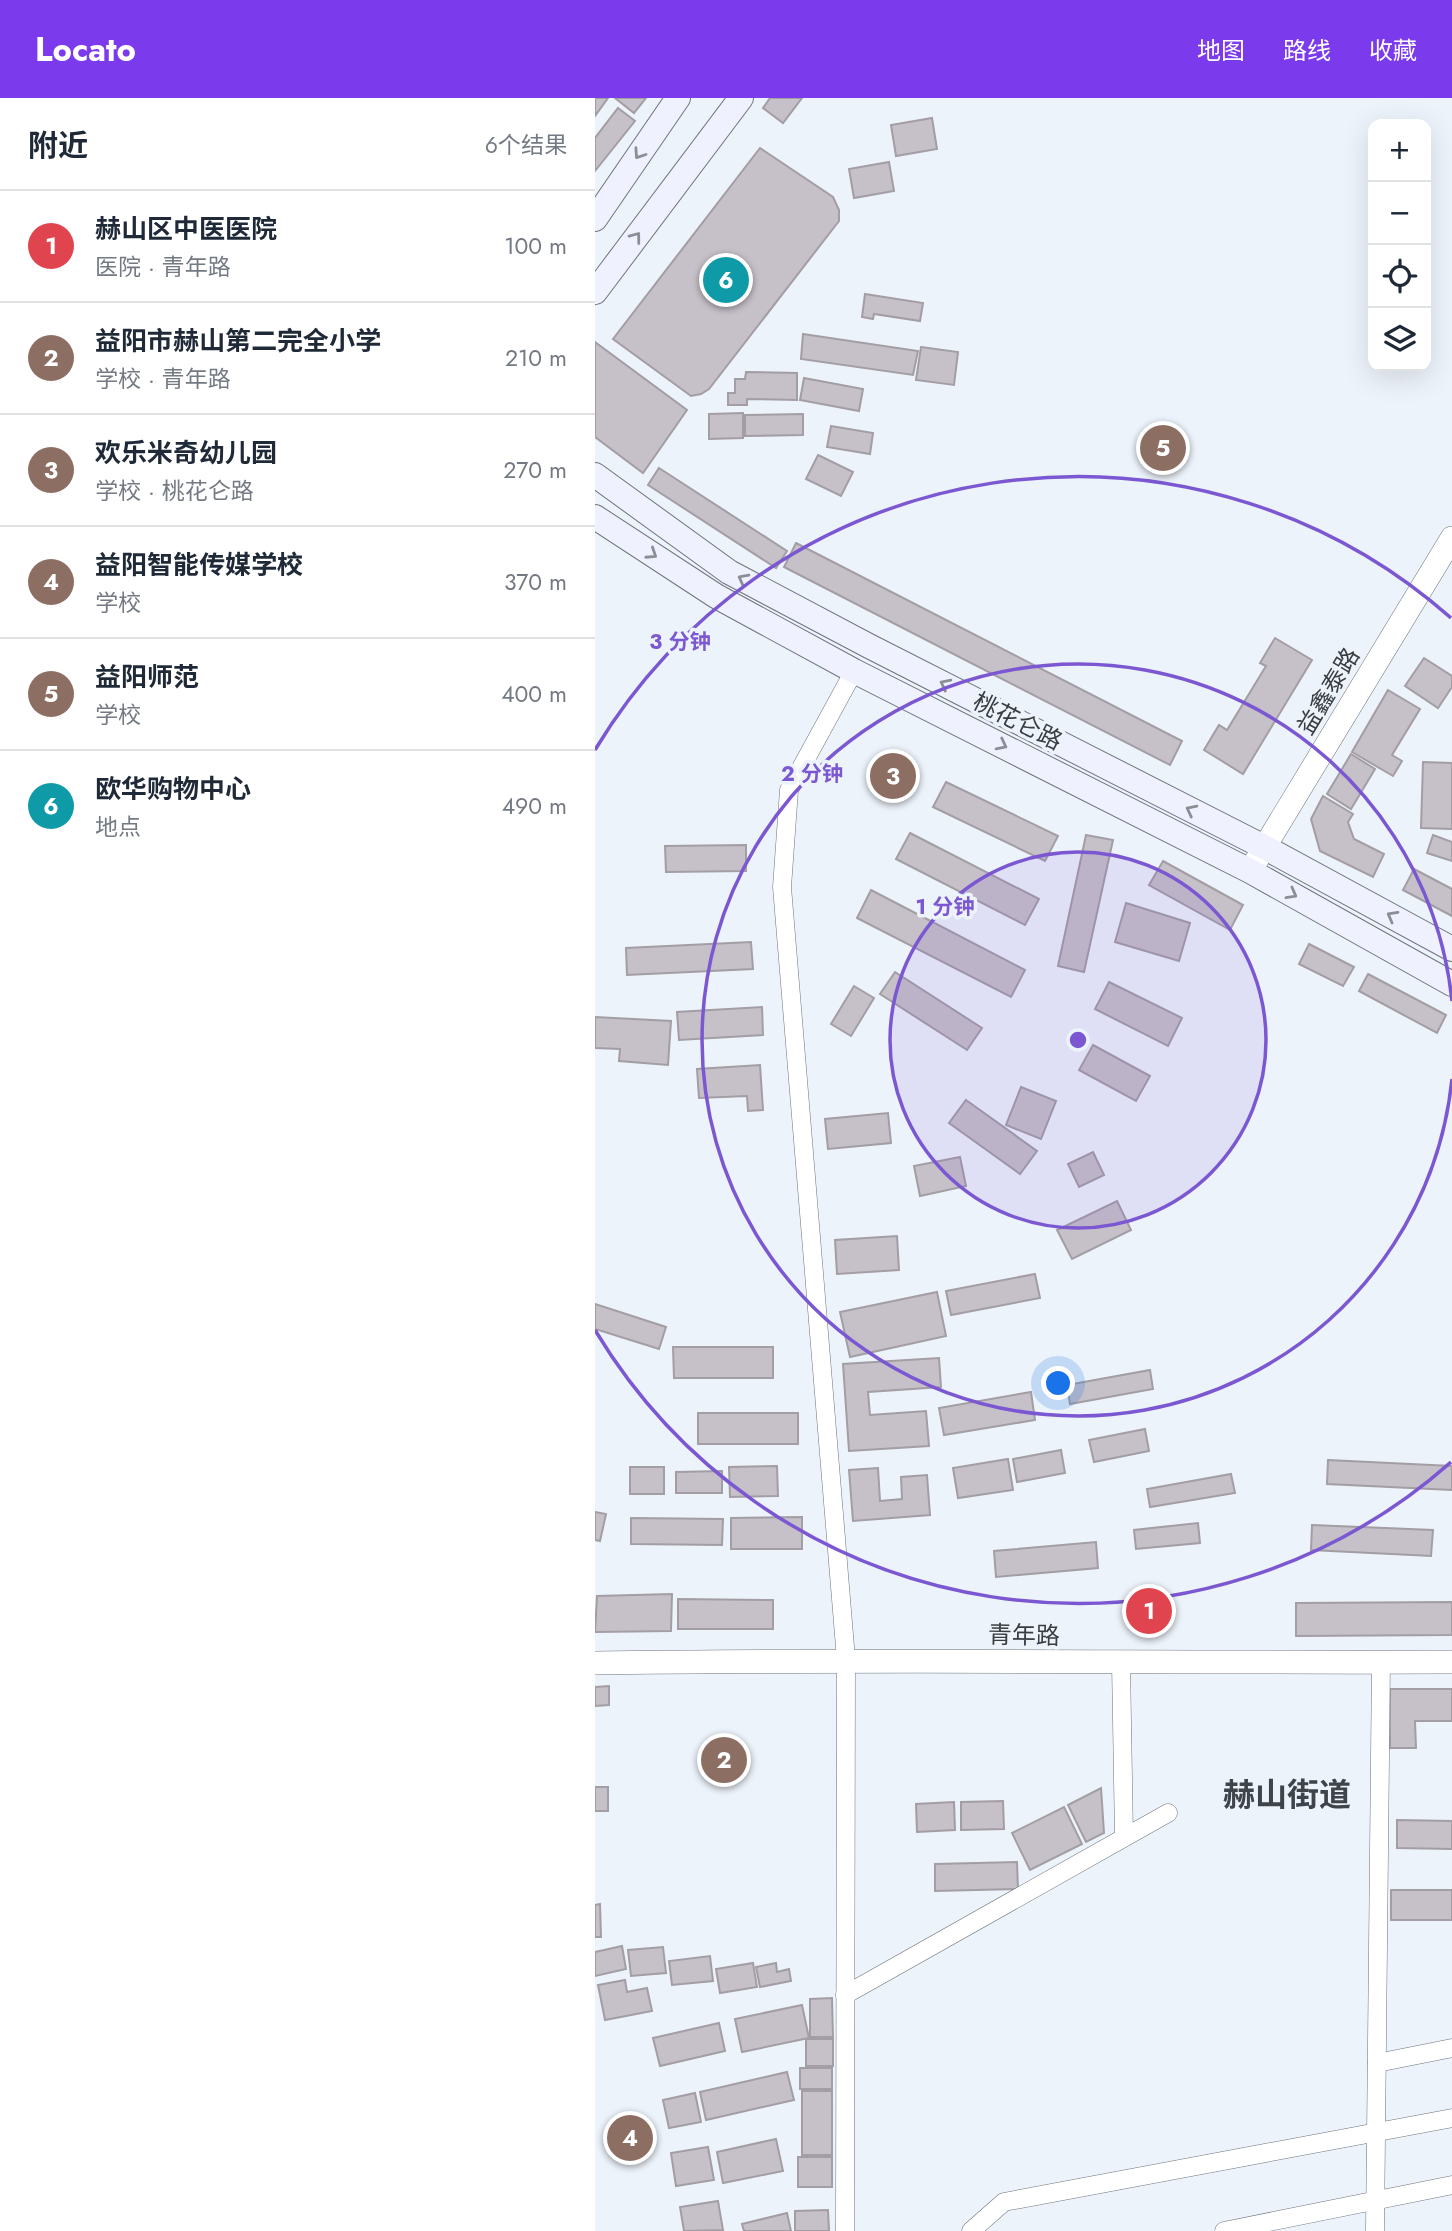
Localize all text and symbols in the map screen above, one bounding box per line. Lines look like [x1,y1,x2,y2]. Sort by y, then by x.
text: Locato [35,26,136,73]
text: 地图 [1197,33,1245,68]
text: 路线 [1283,33,1331,68]
text: 收藏 [1369,33,1417,68]
map controls [1368,119,1431,371]
button: + [1368,119,1431,182]
text: 附近 [28,124,88,167]
text: 6个结果 [485,128,567,162]
one-way arrow [634,147,647,160]
button: − [1368,182,1431,245]
text: 赫山区中医医院 [95,210,277,248]
text: 1 [45,229,57,263]
text: 100 m [504,229,567,263]
one-way arrow [628,232,640,245]
button: locate [1368,245,1431,308]
text: 医院 · 青年路 [95,250,231,284]
pin: 6 [703,254,749,306]
button: layers [1368,308,1431,371]
text: 益阳市赫山第二完全小学 [95,322,381,360]
text: 2 [43,341,59,375]
text: 210 m [505,341,567,375]
text: 学校 · 青年路 [95,362,231,396]
pin: 5 [1140,422,1186,474]
text: 欢乐米奇幼儿园 [95,434,277,472]
text: 3 [44,453,58,487]
text: 270 m [503,453,567,487]
text: 学校 · 桃花仑路 [95,474,254,508]
text: 益阳智能传媒学校 [95,546,303,584]
one-way arrow [644,546,657,559]
text: 4 [43,565,59,599]
text: 370 m [504,565,567,599]
one-way arrow [738,574,750,587]
text: 学校 [95,586,141,620]
text: 3 分钟 [649,627,711,657]
street label: 益鑫泰路 [1288,641,1368,741]
text: 益阳师范 [95,658,199,696]
text: 5 [44,677,58,711]
text: 400 m [501,677,567,711]
one-way arrow [940,679,952,693]
street label: 桃花仑路 [967,684,1069,758]
text: 学校 [95,698,141,732]
one-way arrow [995,737,1007,751]
pin: 3 [870,750,916,802]
text: 2 分钟 [781,759,843,789]
text: 欧华购物中心 [95,770,251,808]
text: 6 [43,789,59,823]
text: 490 m [502,789,567,823]
one-way arrow [1186,804,1198,818]
text: 地点 [95,810,141,844]
one-way arrow [1284,886,1297,899]
text: 1 分钟 [916,892,975,922]
one-way arrow [1387,911,1399,925]
centre of rings [1066,1028,1090,1052]
your location [1041,1366,1075,1400]
pin: 1 [1126,1585,1172,1637]
street label: 青年路 [988,1617,1060,1653]
pin: 2 [701,1734,747,1786]
district label: 赫山街道 [1223,1772,1351,1818]
pin: 4 [607,2112,653,2164]

